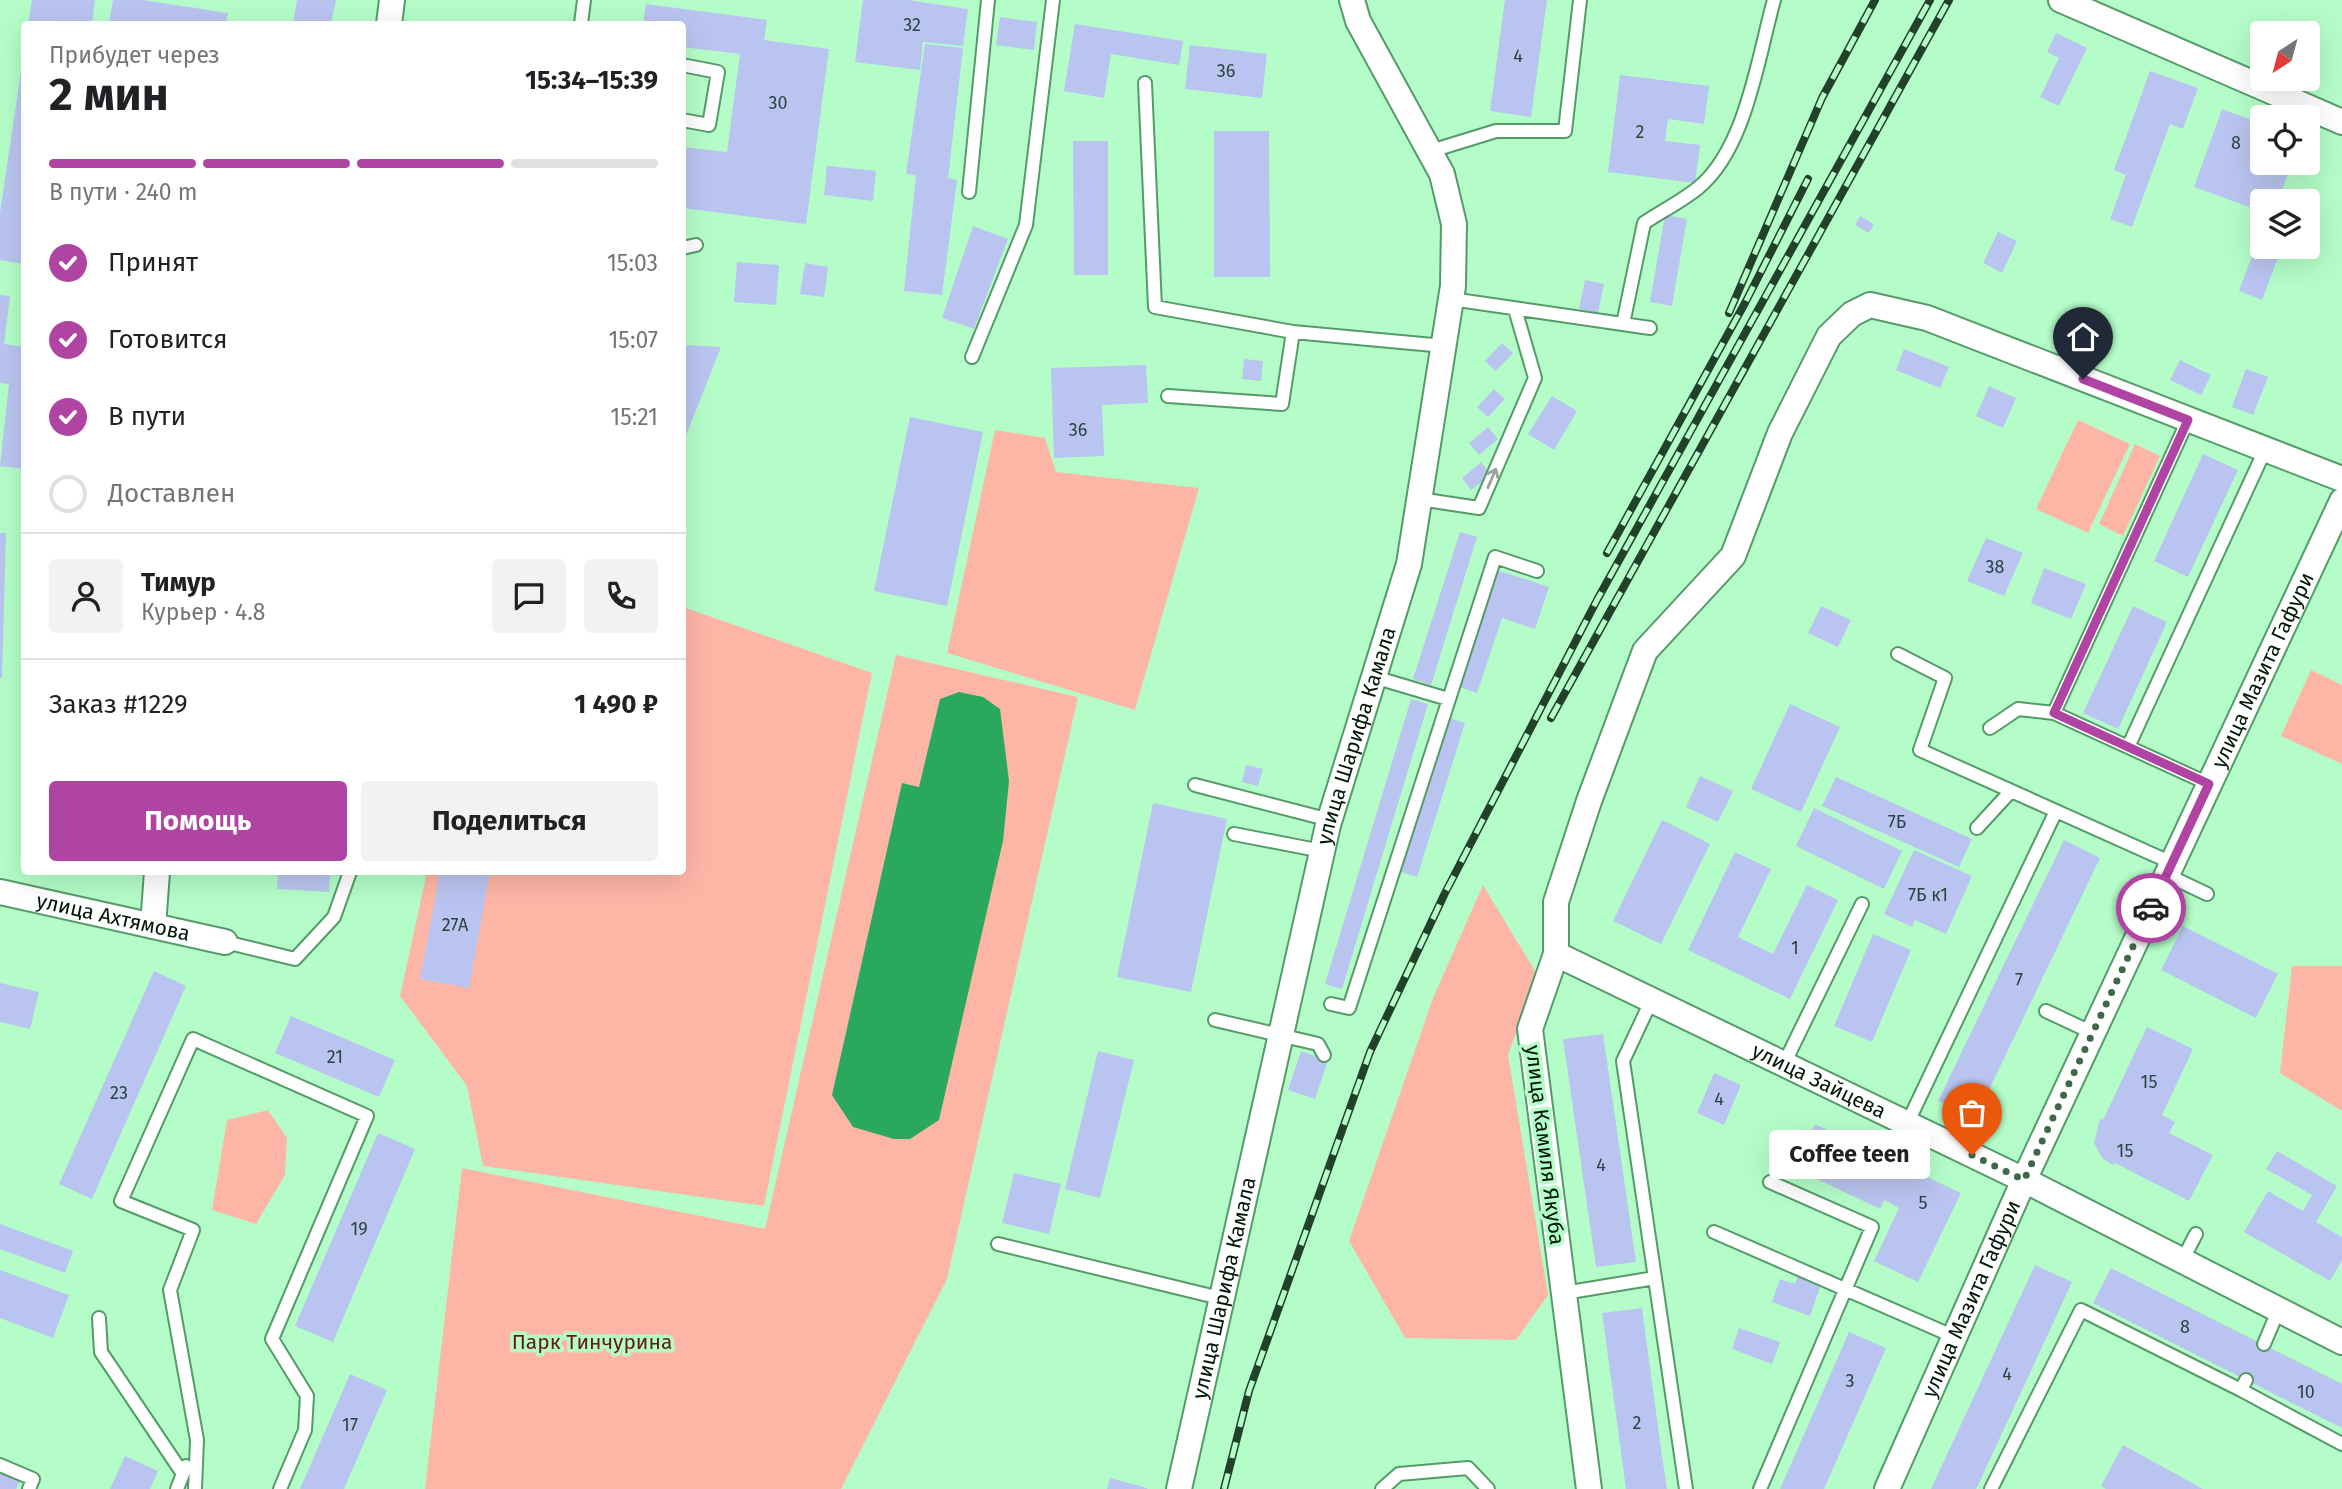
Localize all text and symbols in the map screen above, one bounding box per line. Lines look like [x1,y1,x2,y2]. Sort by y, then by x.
house number: 32 [903,14,921,36]
north arrow [2250,21,2320,91]
map controls [2250,21,2320,259]
text: Прибудет через [49,41,220,69]
house number: 4 [1513,45,1523,67]
house number: 36 [1217,60,1235,82]
text: 15:34–15:39 [525,65,658,96]
text: 2 мин [49,67,169,122]
house number: 30 [768,92,788,114]
button: locate [2250,105,2320,175]
house number: 2 [1636,121,1645,143]
house number: 8 [2231,132,2241,154]
text: В пути · 240 m [49,178,198,206]
button: layers [2250,189,2320,259]
icon: check [49,244,87,282]
text: Принят [108,247,198,278]
text: 15:03 [607,249,658,277]
pin [2053,307,2113,379]
icon: home [2064,318,2102,356]
icon: check [49,321,87,359]
text: Готовится [108,324,228,355]
text: 15:07 [608,326,658,354]
icon: check [49,398,87,436]
text: В пути [108,401,186,432]
text: 15:21 [610,403,658,431]
house number: 36 [1069,419,1087,441]
one-way arrow [1486,468,1499,489]
text: Доставлен [108,478,235,509]
house number: 38 [1986,556,2005,578]
button: person [49,559,123,633]
button: chat [492,559,566,633]
button: phone [584,559,658,633]
text: Тимур [141,567,216,598]
street label: улица Мазита Гафури [2206,568,2320,772]
text: Курьер · 4.8 [141,598,266,626]
street label: улица Шарифа Камала [1311,624,1402,847]
text: Заказ #1229 [49,689,188,720]
text: 1 490 ₽ [574,689,658,720]
button: Помощь [49,781,347,861]
button: Поделиться [361,781,658,861]
house number: 7Б [1888,811,1906,833]
courier [2116,873,2186,943]
house number: 7Б к1 [1908,884,1948,906]
street label: улица Ахтямова [34,888,192,947]
icon: car [2132,889,2170,927]
house number: 27А [442,914,469,936]
house number: 1 [1791,937,1799,959]
house number: 7 [2015,969,2023,991]
street label: улица Зайцева [1748,1038,1890,1124]
street label: улица Камиля Якуба [1520,1044,1570,1246]
house number: 21 [327,1046,343,1068]
house number: 15 [2141,1071,2157,1093]
house number: 23 [110,1082,128,1104]
pin [1942,1083,2002,1155]
house number: 4 [1714,1088,1724,1110]
icon: bag [1953,1094,1991,1132]
callout: Coffee teen [1769,1130,1930,1180]
text: Coffee teen [1789,1140,1910,1168]
house number: 15 [2117,1140,2133,1162]
house number: 4 [1596,1154,1606,1176]
street label: улица Шарифа Камала [1187,1174,1262,1401]
house number: 5 [1918,1192,1928,1214]
street label: улица Мазита Гафури [1916,1196,2026,1402]
house number: 19 [350,1218,368,1240]
house number: 8 [2180,1316,2190,1338]
park label: Парк Тинчурина [512,1329,672,1355]
house number: 4 [2002,1363,2012,1385]
house number: 3 [1846,1370,1854,1392]
house number: 10 [2297,1381,2315,1403]
house number: 2 [1633,1412,1642,1434]
house number: 17 [342,1414,358,1436]

